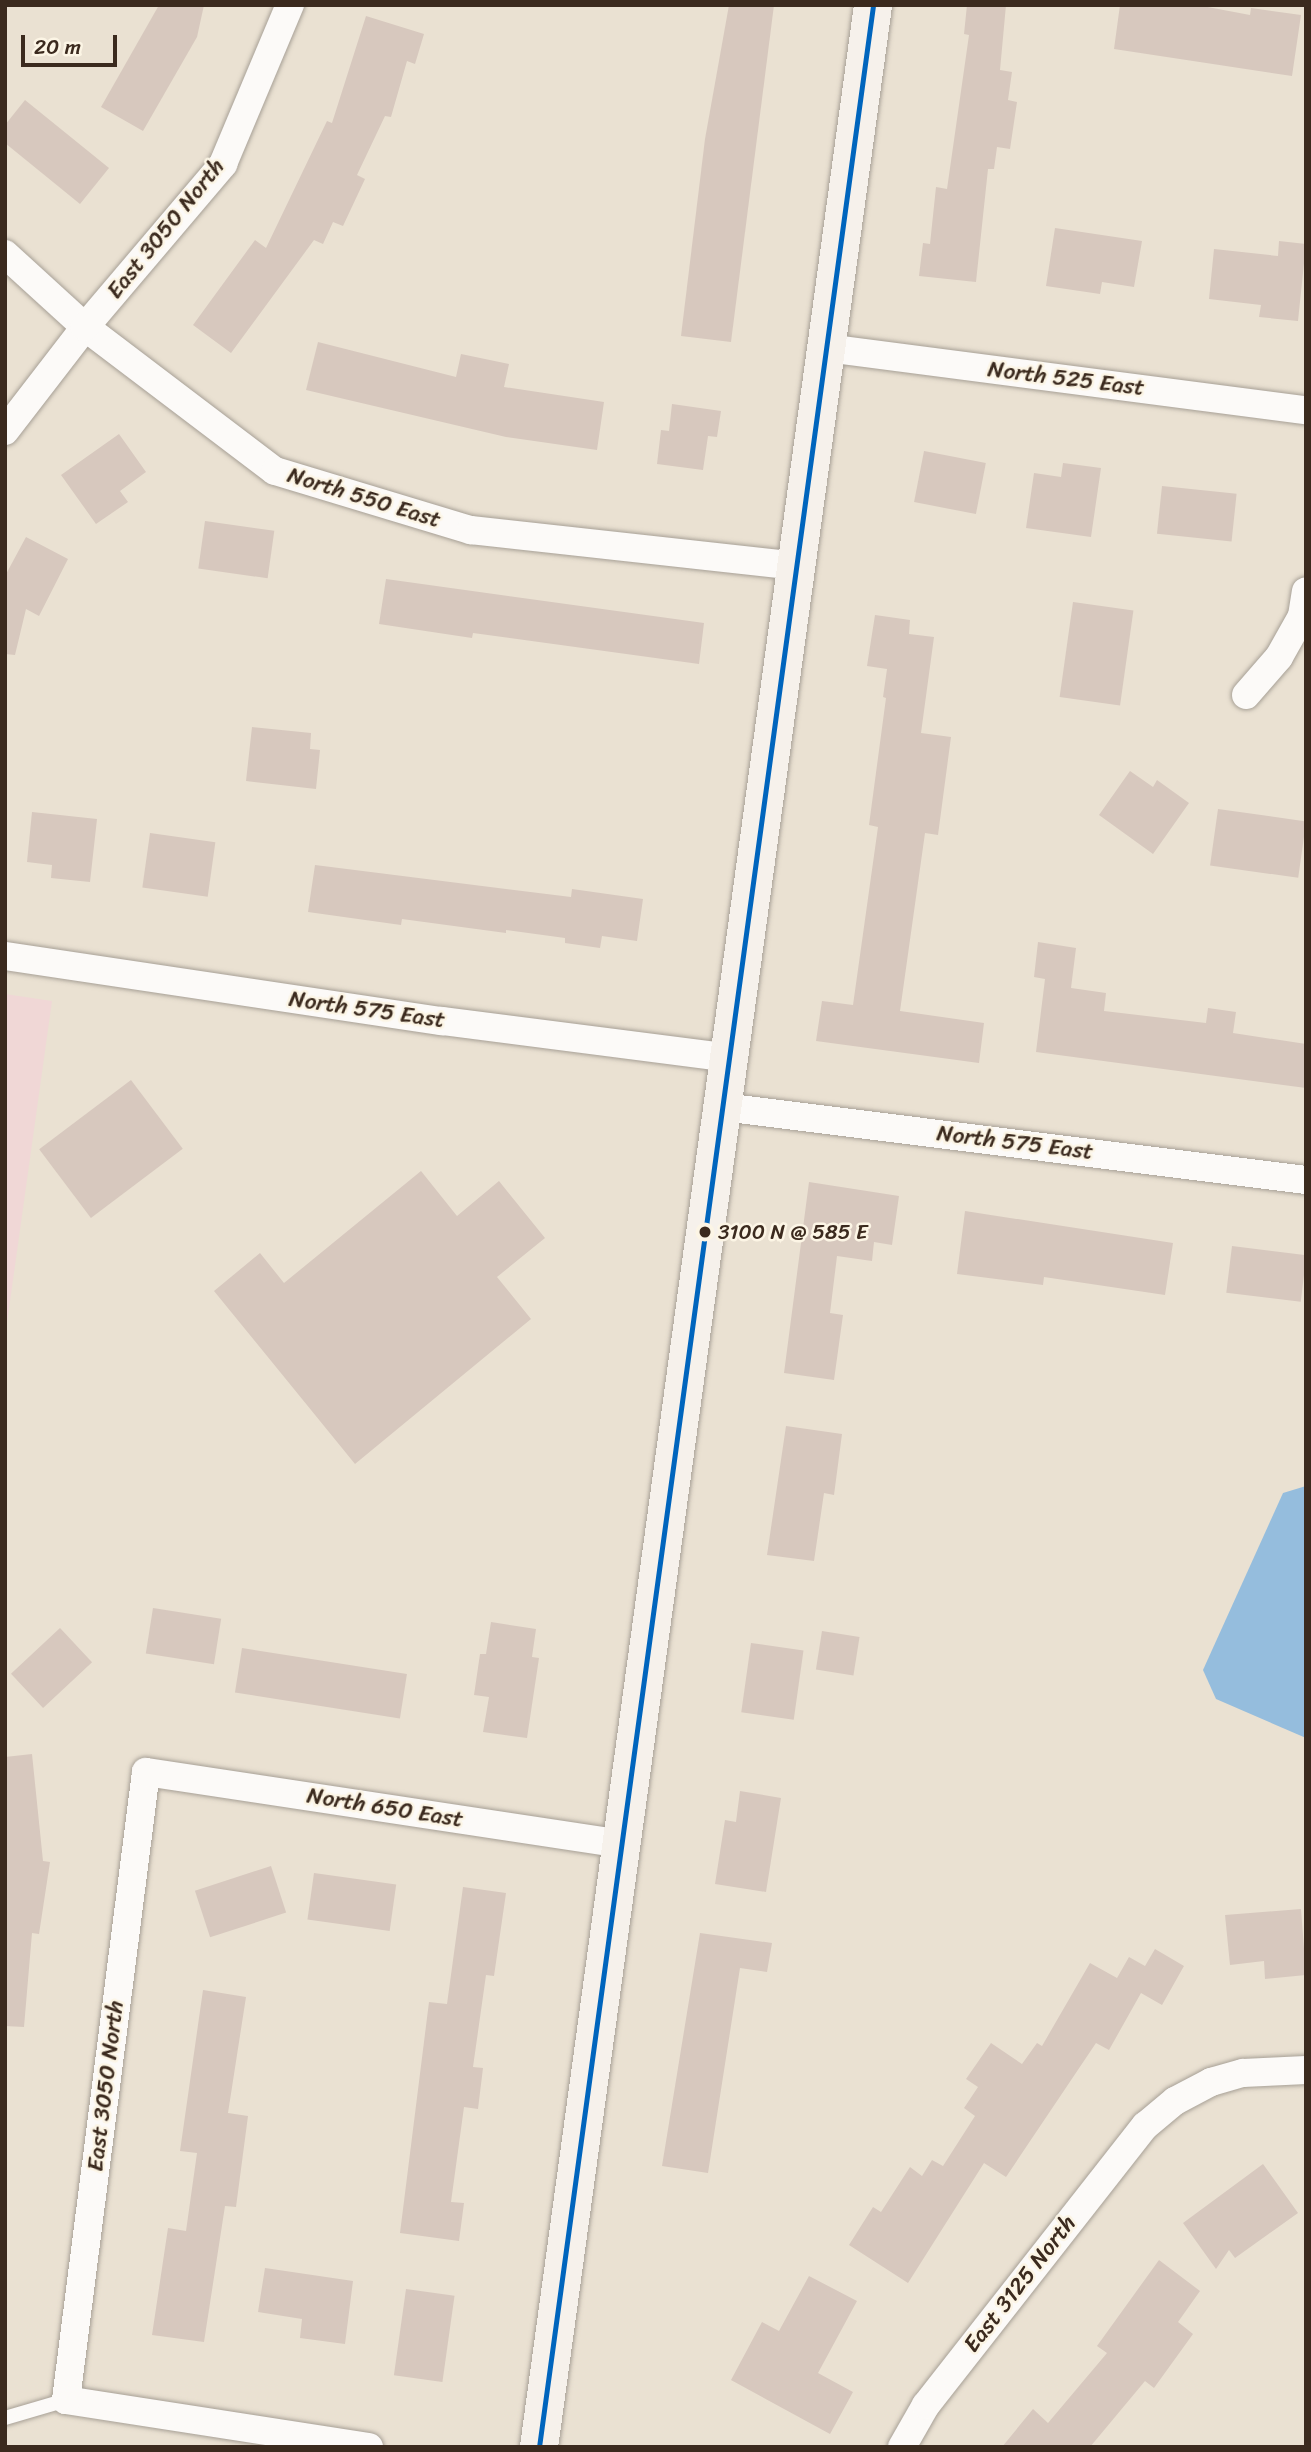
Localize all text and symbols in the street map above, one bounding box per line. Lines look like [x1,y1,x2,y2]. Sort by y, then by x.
scale bar [24,21,121,65]
text: 20 m [34,28,81,66]
street label: East 3050 North [101,154,231,304]
street label: North 525 East [986,356,1146,402]
street label: North 550 East [284,462,444,534]
street label: North 575 East [287,985,447,1035]
street label: North 575 East [935,1120,1095,1166]
place label: 3100 N @ 585 E [718,1219,868,1245]
marker: 3100 N @ 585 E [698,1225,712,1239]
street label: North 650 East [305,1782,465,1834]
street label: East 3050 North [82,1999,130,2173]
street label: East 3125 North [958,2210,1082,2358]

